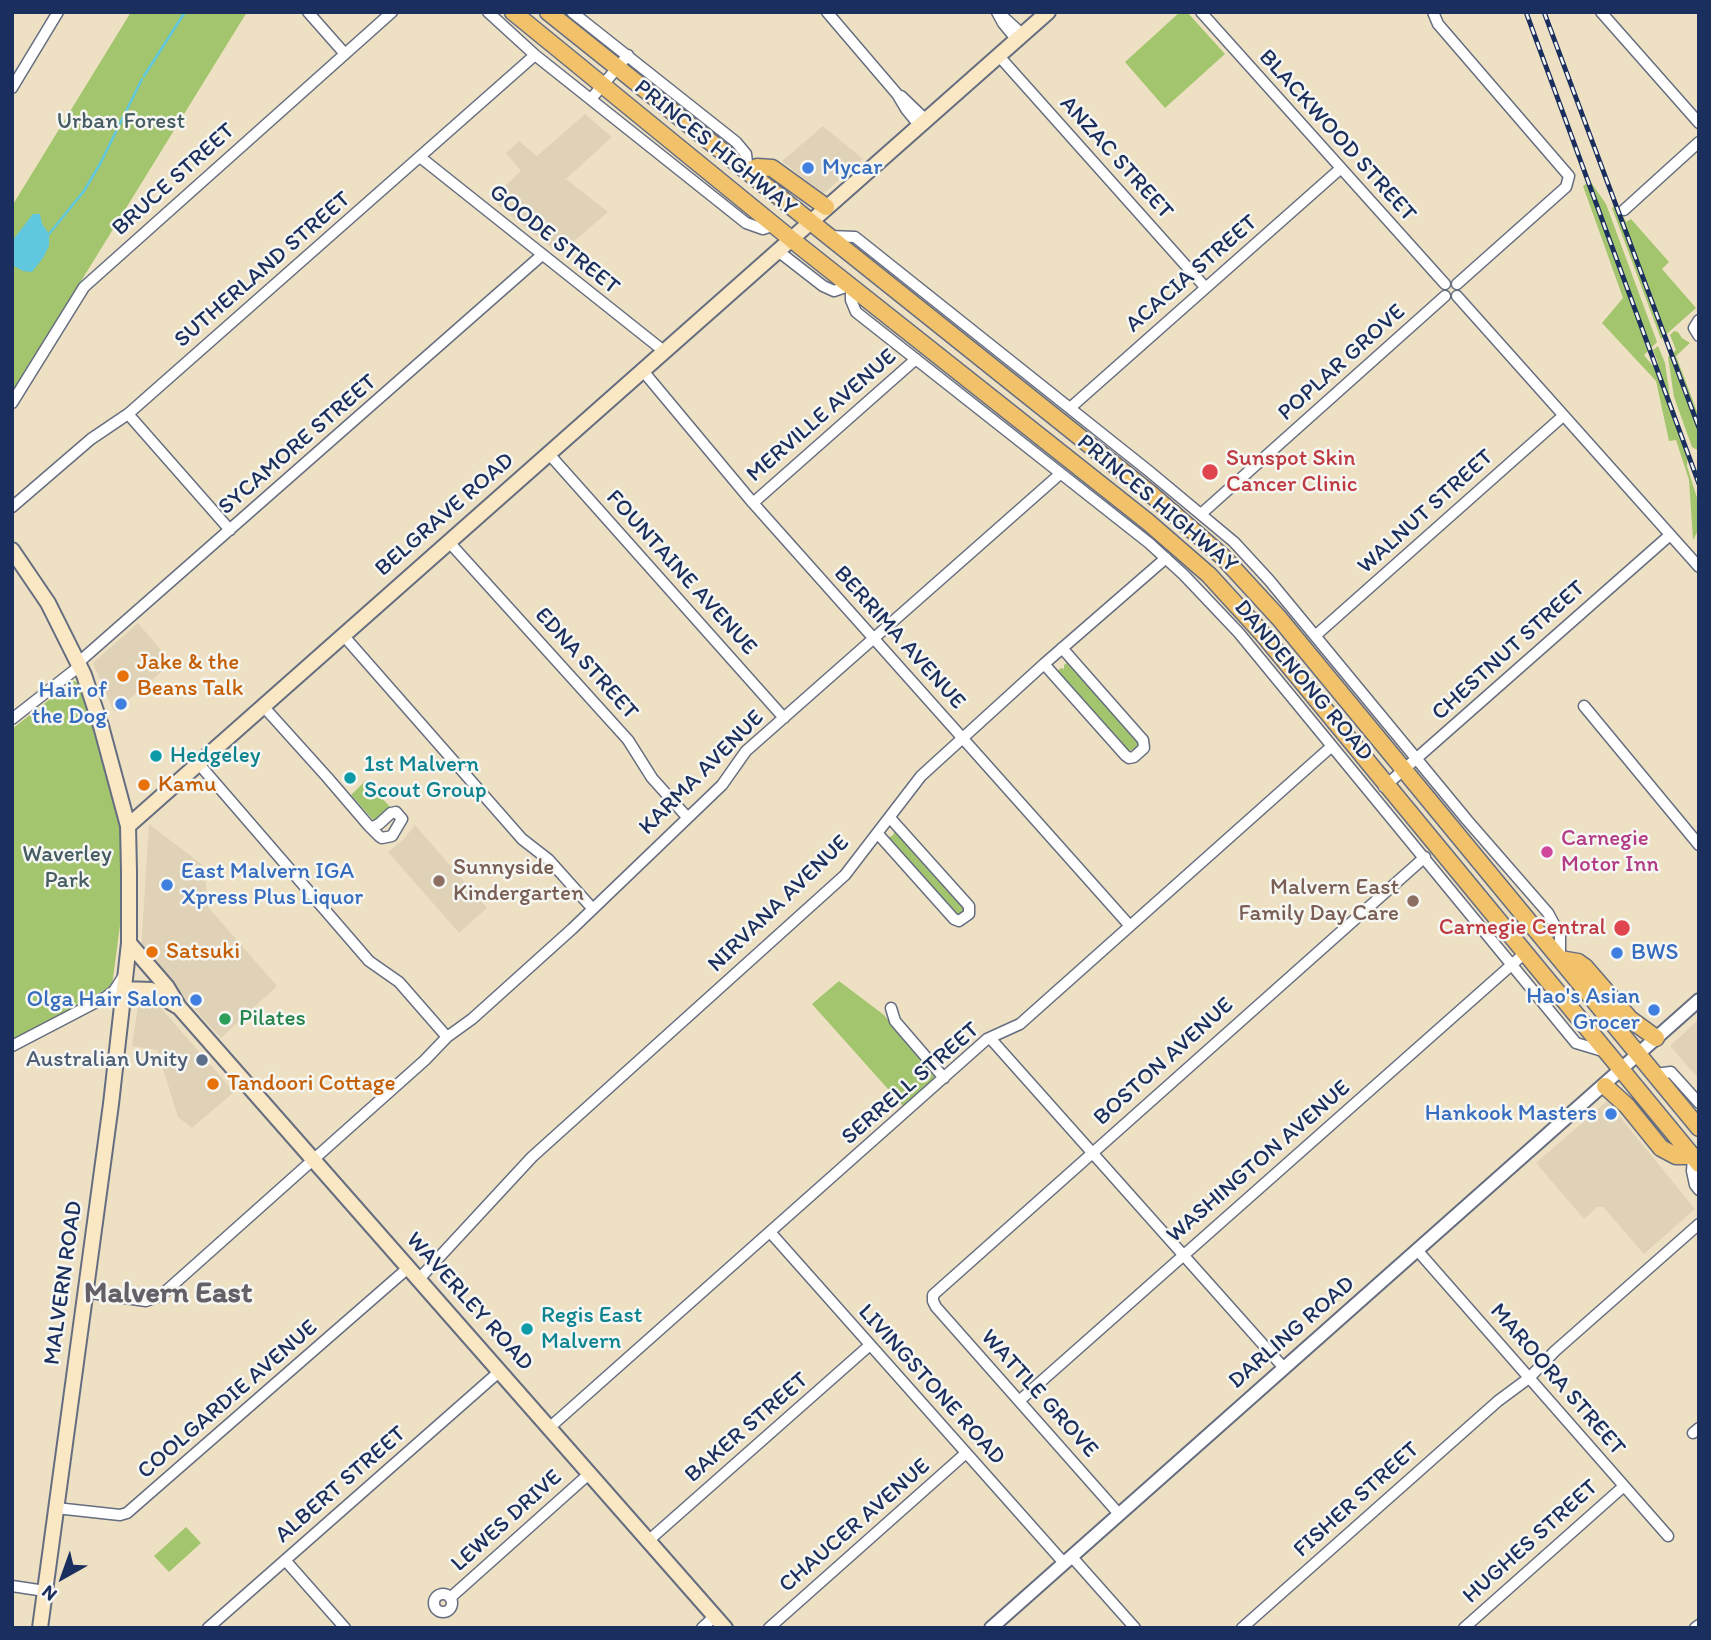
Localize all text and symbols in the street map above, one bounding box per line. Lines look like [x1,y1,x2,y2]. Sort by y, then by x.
street label: BLACKWOOD STREET [1252,44,1422,228]
street label: PRINCES HIGHWAY [628,74,802,222]
street label: ANZAC STREET [1053,91,1179,225]
park label: Urban Forest [57,108,185,136]
street label: BRUCE STREET [107,118,241,242]
place label: Mycar [822,154,882,182]
marker: Mycar [800,160,816,176]
street label: GOODE STREET [483,179,625,301]
street label: SUTHERLAND STREET [169,186,357,354]
street label: ACACIA STREET [1120,209,1264,339]
street label: POPLAR GROVE [1273,299,1411,427]
street label: MERVILLE AVENUE [741,343,903,489]
street label: SYCAMORE STREET [213,369,383,521]
street label: PRINCES HIGHWAY [1071,429,1243,579]
street label: WALNUT STREET [1352,444,1500,580]
place label: Sunspot Skin Cancer Clinic [1226,445,1358,499]
street label: BELGRAVE ROAD [370,447,520,583]
marker: Sunspot Skin Cancer Clinic [1200,462,1220,482]
street label: FOUNTAINE AVENUE [600,485,762,661]
street label: BERRIMA AVENUE [827,560,971,716]
street label: CHESTNUT STREET [1427,575,1591,727]
street label: DANDENONG ROAD [1228,595,1378,767]
street label: EDNA STREET [528,602,644,726]
place label: Jake & the Beans Talk [137,649,243,703]
marker: Jake & the Beans Talk [115,668,131,684]
place label: Hair of the Dog [32,677,107,731]
marker: Hair of the Dog [113,696,129,712]
street label: KARMA AVENUE [634,705,770,841]
place label: Hedgeley [170,742,261,770]
marker: Hedgeley [148,748,164,764]
place label: 1st Malvern Scout Group [364,751,486,805]
marker: 1st Malvern Scout Group [342,770,358,786]
place label: Kamu [158,771,217,799]
marker: Kamu [136,777,152,793]
place label: Carnegie Motor Inn [1561,825,1659,879]
street label: NIRVANA AVENUE [703,830,855,978]
park label: Waverley Park [22,841,112,895]
marker: Carnegie Motor Inn [1539,844,1555,860]
place label: Sunnyside Kindergarten [453,854,584,908]
place label: East Malvern IGA Xpress Plus Liquor [181,858,363,912]
marker: Sunnyside Kindergarten [431,873,447,889]
place label: Malvern East Family Day Care [1238,874,1399,928]
marker: East Malvern IGA Xpress Plus Liquor [159,877,175,893]
marker: Malvern East Family Day Care [1405,893,1421,909]
place label: Carnegie Central [1439,914,1606,942]
marker: Carnegie Central [1612,918,1632,938]
place label: Satsuki [166,938,240,966]
place label: BWS [1631,939,1678,967]
marker: Satsuki [144,944,160,960]
marker: BWS [1609,945,1625,961]
place label: Hao's Asian Grocer [1526,983,1640,1037]
place label: Olga Hair Salon [27,986,182,1014]
marker: Olga Hair Salon [188,992,204,1008]
street label: BOSTON AVENUE [1088,992,1240,1132]
marker: Hao's Asian Grocer [1646,1002,1662,1018]
place label: Pilates [239,1005,306,1033]
marker: Pilates [217,1011,233,1027]
street label: SERRELL STREET [836,1017,986,1151]
place label: Australian Unity [26,1046,188,1074]
marker: Australian Unity [194,1052,210,1068]
place label: Tandoori Cottage [227,1070,396,1098]
street label: WASHINGTON AVENUE [1162,1075,1356,1249]
marker: Tandoori Cottage [205,1076,221,1092]
place label: Hankook Masters [1425,1100,1597,1128]
marker: Hankook Masters [1603,1106,1619,1122]
street label: MALVERN ROAD [39,1199,89,1367]
street label: WAVERLEY ROAD [399,1227,539,1377]
street label: DARLING ROAD [1223,1271,1361,1395]
district label: Malvern East [84,1276,252,1312]
street label: MAROORA STREET [1483,1298,1631,1462]
street label: LIVINGSTONE ROAD [852,1299,1010,1471]
place label: Regis East Malvern [541,1302,642,1356]
street label: COOLGARDIE AVENUE [132,1314,324,1486]
marker: Regis East Malvern [519,1321,535,1337]
street label: WATTLE GROVE [974,1324,1104,1464]
street label: BAKER STREET [680,1367,814,1489]
street label: ALBERT STREET [270,1421,412,1549]
street label: FISHER STREET [1288,1436,1426,1564]
street label: CHAUCER AVENUE [774,1453,936,1599]
street label: LEWES DRIVE [446,1464,568,1578]
street label: HUGHES STREET [1458,1474,1604,1610]
north arrow [28,1542,98,1612]
text: N [37,1581,61,1606]

